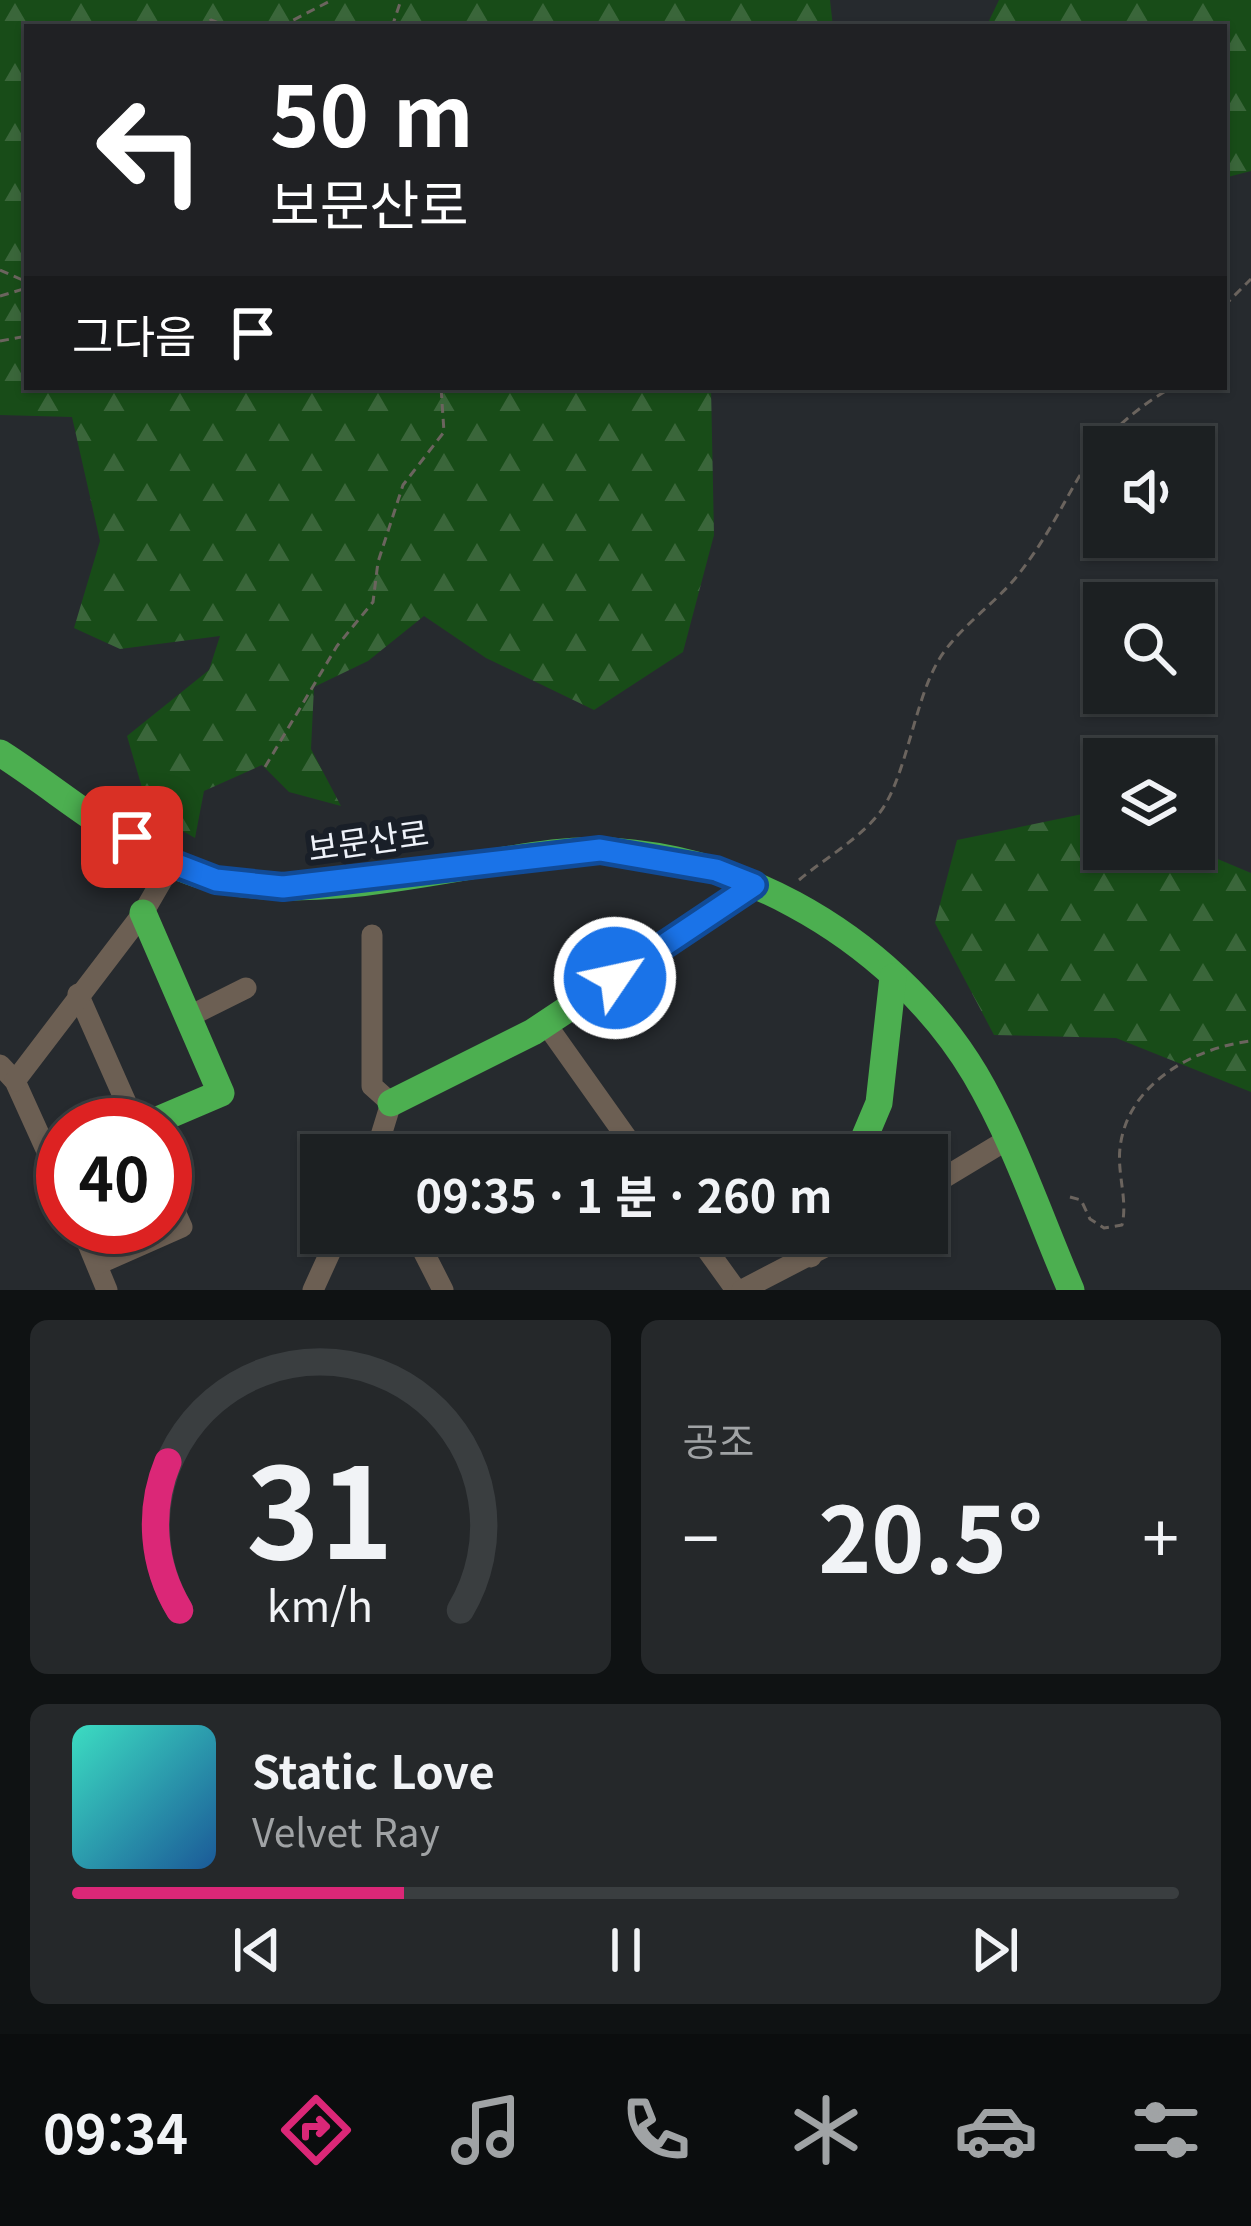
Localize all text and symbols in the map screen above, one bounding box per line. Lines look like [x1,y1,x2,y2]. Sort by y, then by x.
text: 50 m [270,50,474,171]
icon: left [72,72,228,228]
text: 보문산로 [270,162,469,241]
icon: arrive [220,300,286,366]
text: 그다음 [72,301,196,366]
map controls [1083,426,1215,870]
button: sound [1083,426,1215,558]
button: search [1083,582,1215,714]
button: layers [1083,738,1215,870]
pin [81,786,183,888]
icon: arrive [99,804,165,870]
street label: 보문산로 [305,807,431,871]
position arrow [552,915,678,1041]
speed limit sign: 40 [36,1098,192,1254]
text: 09:35 · 1 분 · 260 m [416,1161,832,1226]
text: 공조 [683,1411,754,1467]
text: 31 [247,1414,394,1595]
text: 20.5° [818,1469,1043,1599]
text: − [683,1486,719,1582]
text: + [1142,1486,1179,1582]
text: km/h [267,1572,373,1634]
text: Static Love [252,1737,495,1802]
text: Velvet Ray [252,1802,440,1858]
icon: previous [224,1917,290,1983]
icon: pause [593,1917,659,1983]
icon: next [962,1917,1028,1983]
icon: directions [274,2088,358,2172]
icon: music [444,2088,528,2172]
icon: phone [614,2088,698,2172]
icon: climate [784,2088,868,2172]
icon: car [954,2088,1038,2172]
icon: filters [1124,2088,1208,2172]
text: 09:34 [43,2091,188,2170]

